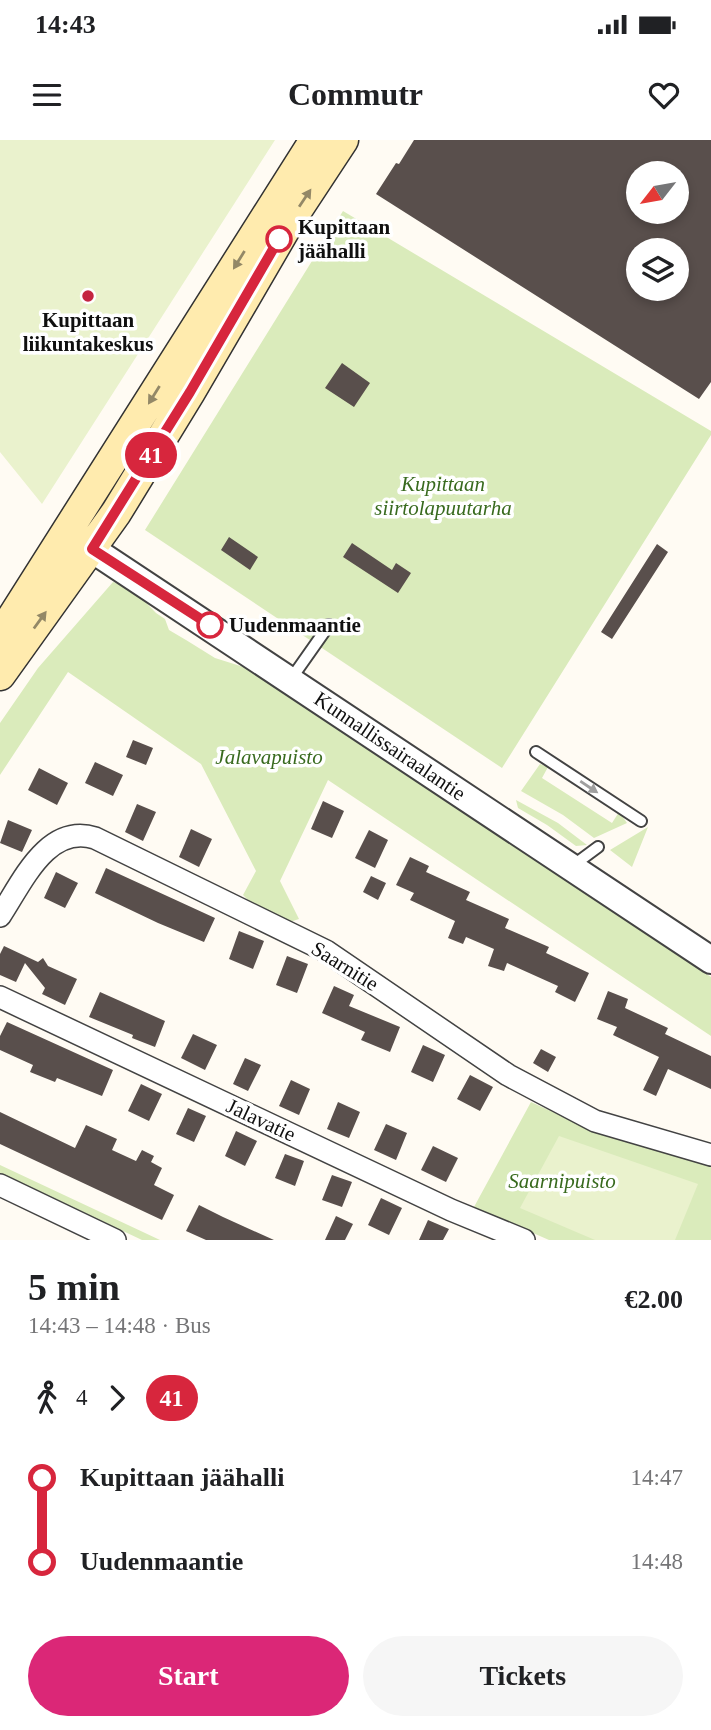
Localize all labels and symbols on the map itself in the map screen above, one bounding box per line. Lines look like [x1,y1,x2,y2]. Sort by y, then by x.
north arrow [626,161,690,224]
one-way arrow [299,188,312,208]
place label: Kupittaan jäähalli [297,215,391,263]
marker: Kupittaan jäähalli [266,226,292,252]
one-way arrow [233,250,246,270]
marker: Kupittaan liikuntakeskus [80,288,96,304]
place label: Kupittaan liikuntakeskus [23,308,153,356]
one-way arrow [148,385,161,405]
line badge: 41 [120,432,182,478]
park label: Kupittaan siirtolapuutarha [374,472,512,520]
one-way arrow [33,611,47,629]
marker: Uudenmaantie [197,612,223,638]
place label: Uudenmaantie [229,613,361,637]
street label: Kunnallissairaalantie [310,686,470,806]
park label: Jalavapuisto [215,745,323,769]
one-way arrow [579,780,598,793]
street label: Saarnitie [307,936,383,996]
street label: Jalavatie [223,1094,299,1146]
park label: Saarnipuisto [508,1169,616,1193]

